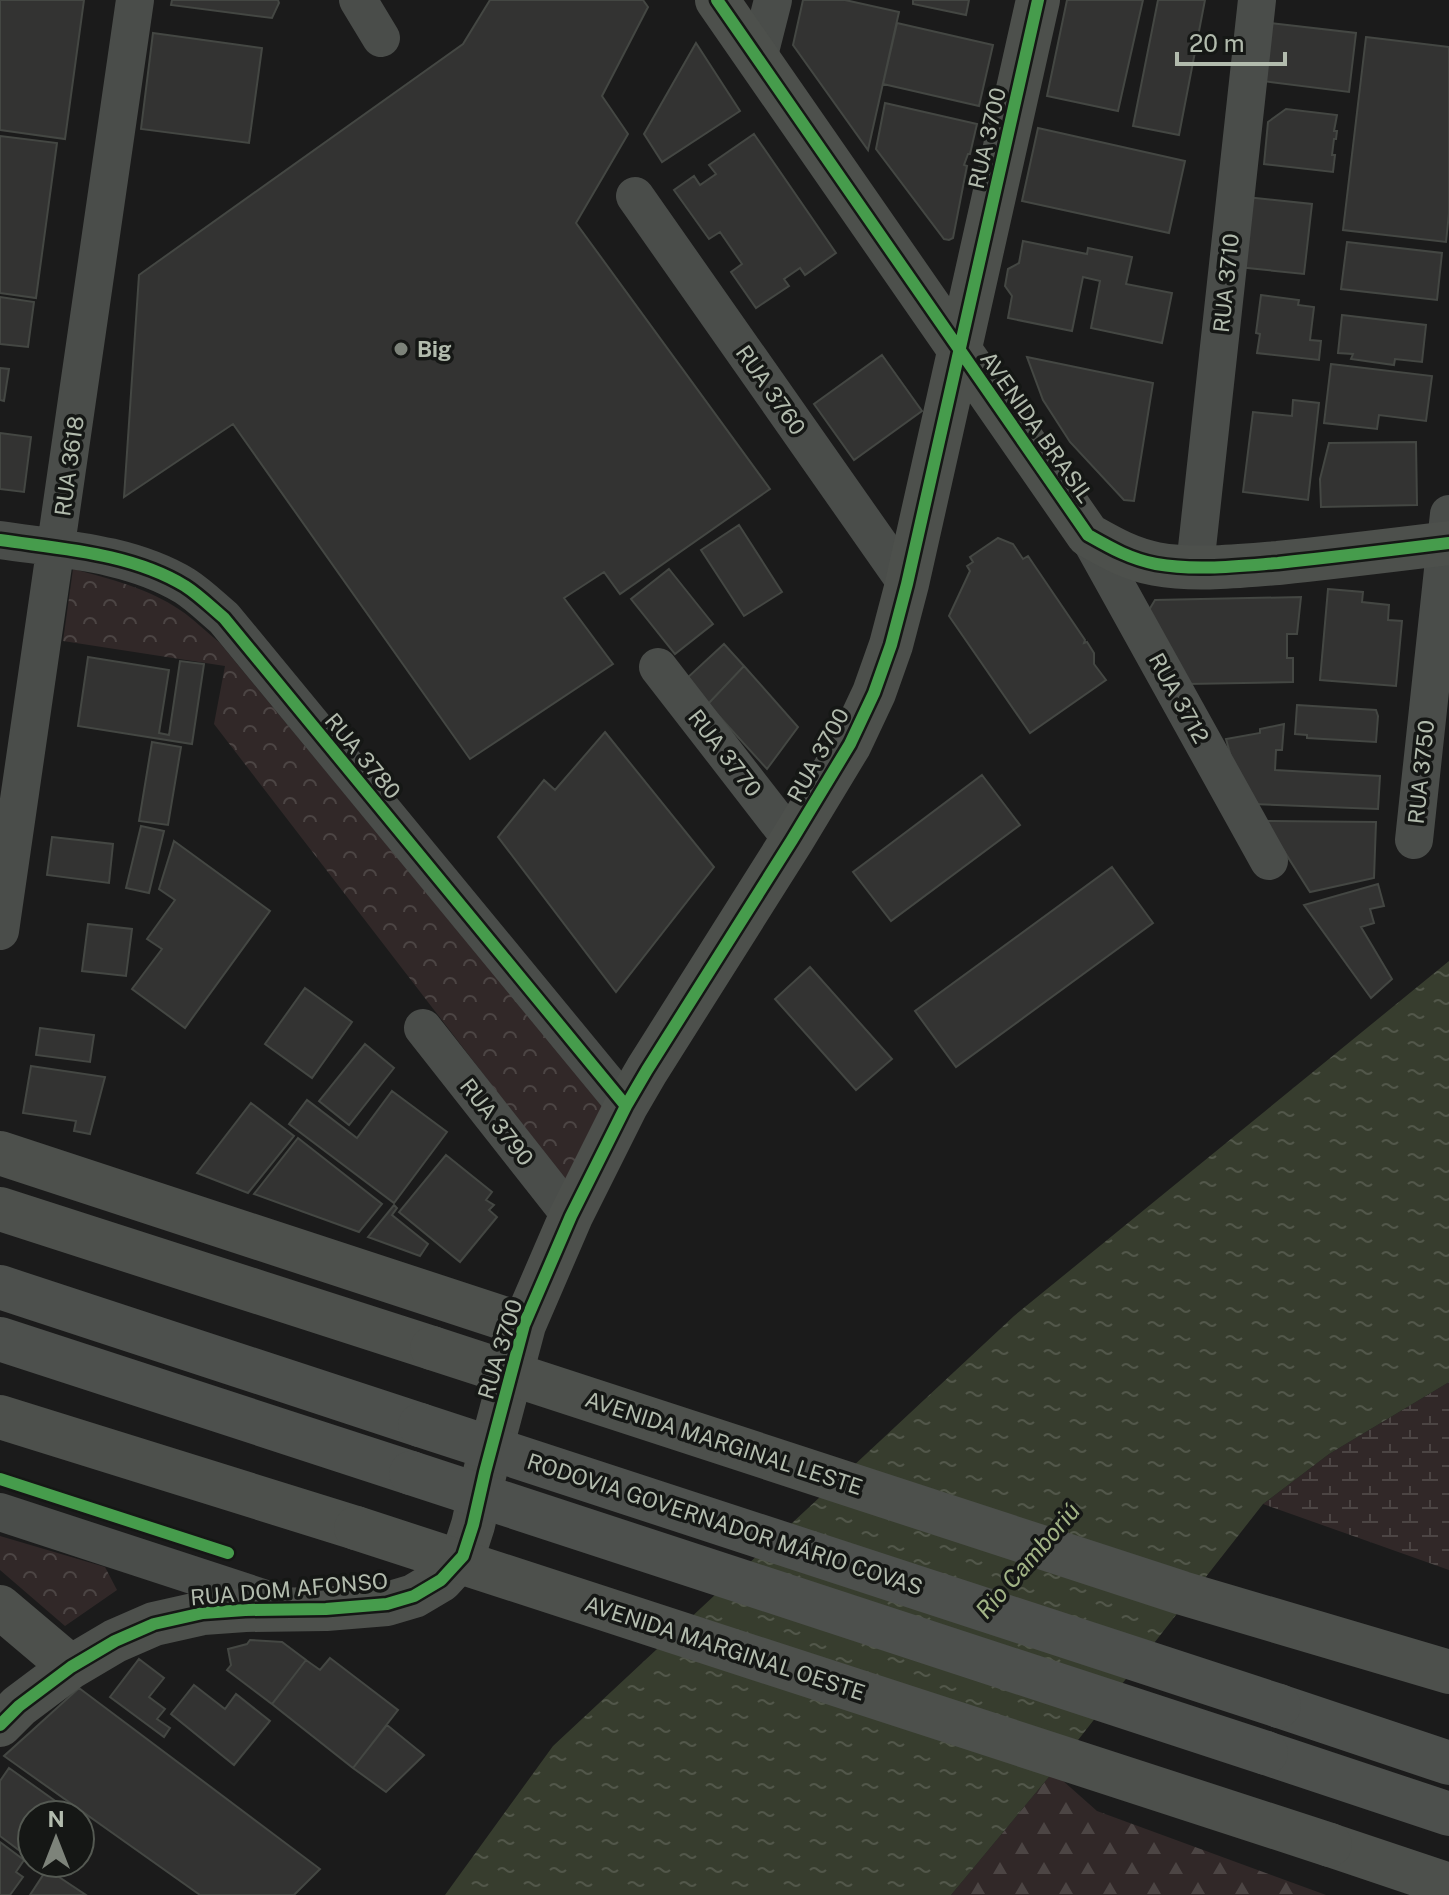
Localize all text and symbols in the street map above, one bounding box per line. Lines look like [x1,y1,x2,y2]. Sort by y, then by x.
scale bar [1177,16,1285,66]
text: 20 m [1189,29,1245,57]
street label: RUA 3700 [963,85,1011,191]
street label: RUA 3710 [1208,232,1244,334]
place label: Big [417,336,452,362]
marker: Big [392,340,410,358]
street label: RUA 3760 [731,340,811,440]
street label: AVENIDA BRASIL [975,346,1099,508]
street label: RUA 3618 [49,414,89,518]
street label: RUA 3712 [1144,648,1214,748]
street label: RUA 3770 [683,704,767,802]
street label: RUA 3700 [782,704,854,806]
street label: RUA 3780 [320,708,406,804]
street label: RUA 3750 [1403,719,1439,825]
street label: RUA 3790 [455,1073,539,1171]
street label: RUA 3700 [472,1296,528,1402]
street label: AVENIDA MARGINAL LESTE [582,1386,866,1500]
street label: RODOVIA GOVERNADOR MÁRIO COVAS [524,1448,926,1600]
water label: Rio Camboriú [969,1497,1085,1624]
street label: RUA DOM AFONSO [189,1567,389,1611]
street label: AVENIDA MARGINAL OESTE [581,1590,869,1706]
north arrow [16,1799,96,1879]
text: N [47,1806,65,1832]

